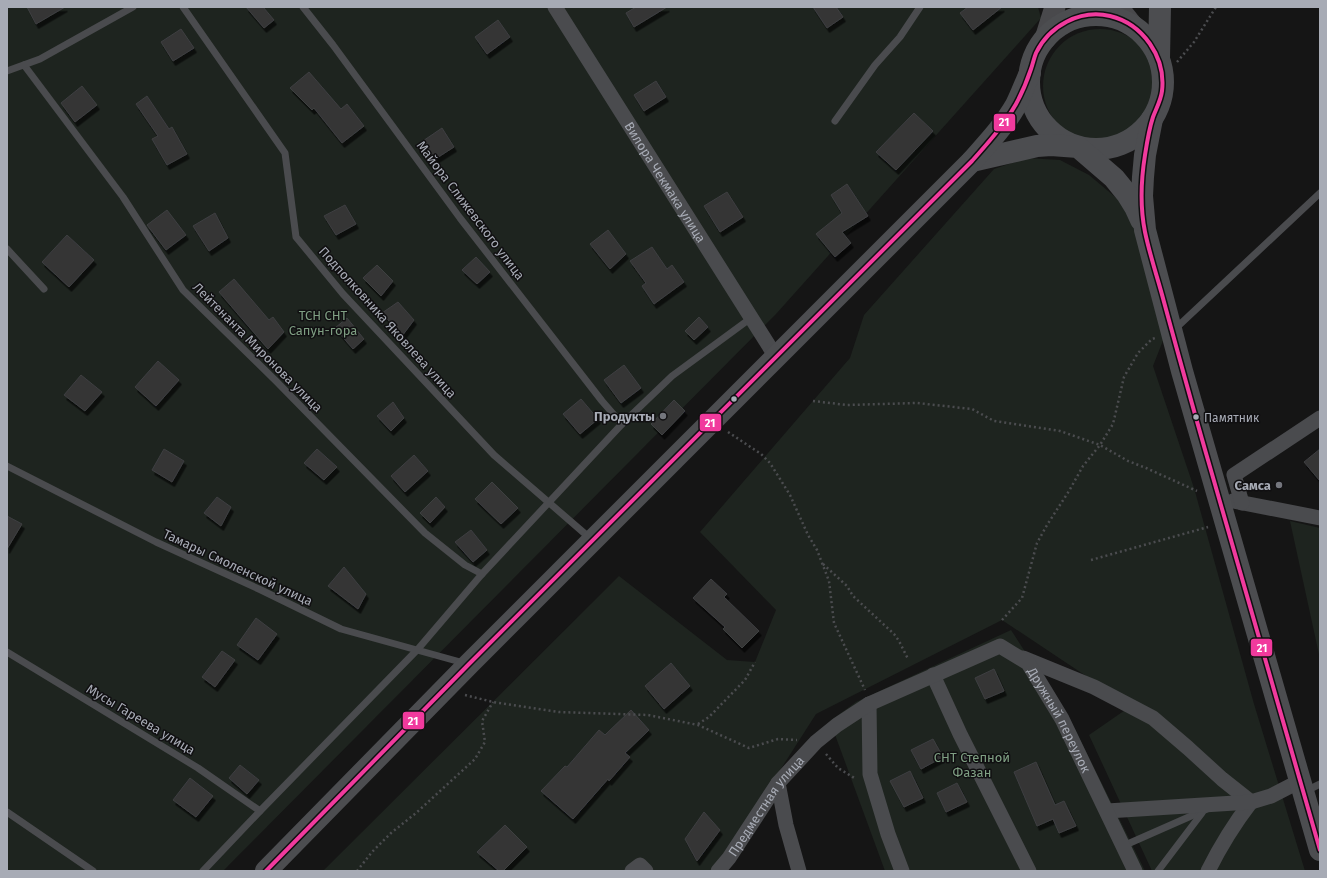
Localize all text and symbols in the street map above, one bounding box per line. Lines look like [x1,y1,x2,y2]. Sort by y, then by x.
line badge: 21 [993,113,1016,132]
text: 21 [999,116,1009,129]
street label: Вилора Чекмака улица [621,119,709,245]
street label: Майора Слижевского улица [414,138,528,283]
street label: Подполковника Яковлева улица [316,244,459,401]
street label: Лейтенанта Миронова улица [190,280,325,415]
park label: ТСН СНТ Сапун-гора [289,308,357,338]
unlabelled marker [729,394,739,404]
place label: Продукты [594,409,655,424]
marker: Продукты [658,411,668,421]
place label: Памятник [1204,411,1260,425]
marker: Памятник [1191,412,1201,422]
line badge: 21 [699,413,722,432]
text: 21 [705,417,715,430]
place label: Самса [1235,478,1271,493]
marker: Самса [1274,480,1284,490]
street label: Тамары Смоленской улица [161,526,315,609]
line badge: 21 [1250,638,1273,657]
text: 21 [1257,642,1267,655]
street label: Дружный переулок [1024,664,1094,775]
street label: Мусы Гареева улица [84,681,198,758]
line badge: 21 [402,711,425,730]
text: 21 [408,715,418,728]
park label: СНТ Степной Фазан [934,750,1010,780]
street label: Предместная улица [725,753,807,859]

